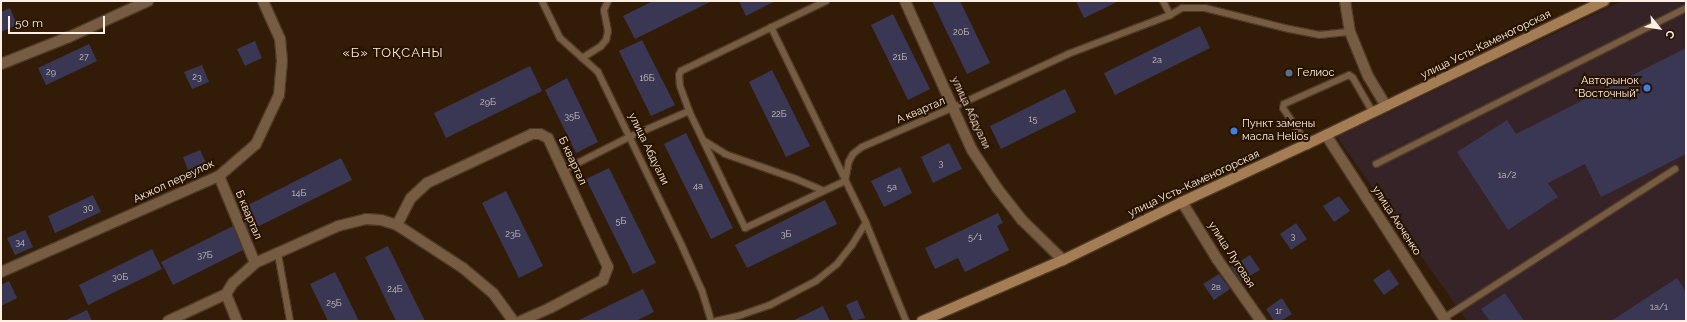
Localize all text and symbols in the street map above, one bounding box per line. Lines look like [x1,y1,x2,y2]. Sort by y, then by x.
scale bar [10,8,107,34]
street label: улица Усть-Каменогорская [1419,8,1553,82]
north arrow [1639,8,1679,48]
text: 50 m [15,16,43,30]
house number: 20Б [953,27,969,37]
text: С [1662,28,1677,41]
district label: «Б» ТОҚСАНЫ [342,45,444,61]
house number: 27 [79,52,89,62]
house number: 21Б [893,52,907,62]
house number: 2а [1152,55,1162,65]
place label: Гелиос [1297,66,1335,80]
house number: 29 [46,67,56,77]
marker: Гелиос [1284,68,1294,78]
house number: 23 [192,72,202,82]
house number: 16Б [639,73,655,83]
street label: улица Абдуали [947,75,993,151]
place label: Авторынок "Восточный" [1575,75,1639,101]
marker: Авторынок "Восточный" [1642,83,1652,93]
street label: А квартал [894,95,948,127]
house number: 29Б [480,97,496,107]
house number: 22Б [771,109,787,119]
house number: 35Б [564,111,580,121]
street label: улица Абдуали [625,111,671,187]
house number: 15 [1029,114,1037,124]
place label: Пункт замены масла Helios [1242,118,1315,144]
marker: Пункт замены масла Helios [1229,126,1239,136]
street label: Б квартал [555,135,589,187]
street label: улица Усть-Каменогорская [1126,148,1262,220]
street label: Акжол переулок [131,157,217,207]
house number: 3 [939,158,943,168]
house number: 1а/2 [1498,170,1516,180]
house number: 4а [693,181,703,191]
house number: 5а [887,182,897,192]
street label: улица Аюченко [1369,184,1423,258]
house number: 14Б [292,188,306,198]
street label: Б квартал [232,189,264,241]
house number: 30 [83,203,93,213]
house number: 5Б [616,216,626,226]
street label: улица Луговая [1205,219,1257,291]
house number: 23Б [505,229,521,239]
house number: 3Б [781,229,791,239]
house number: 3 [1291,231,1295,241]
house number: 5/1 [968,232,982,242]
house number: 34 [15,237,25,247]
house number: 37Б [197,250,213,260]
house number: 30Б [112,272,128,282]
house number: 2в [1211,282,1221,292]
house number: 24Б [387,284,403,294]
house number: 25Б [326,298,342,308]
house number: 1а/1 [1650,302,1668,312]
house number: 1г [1275,306,1283,316]

